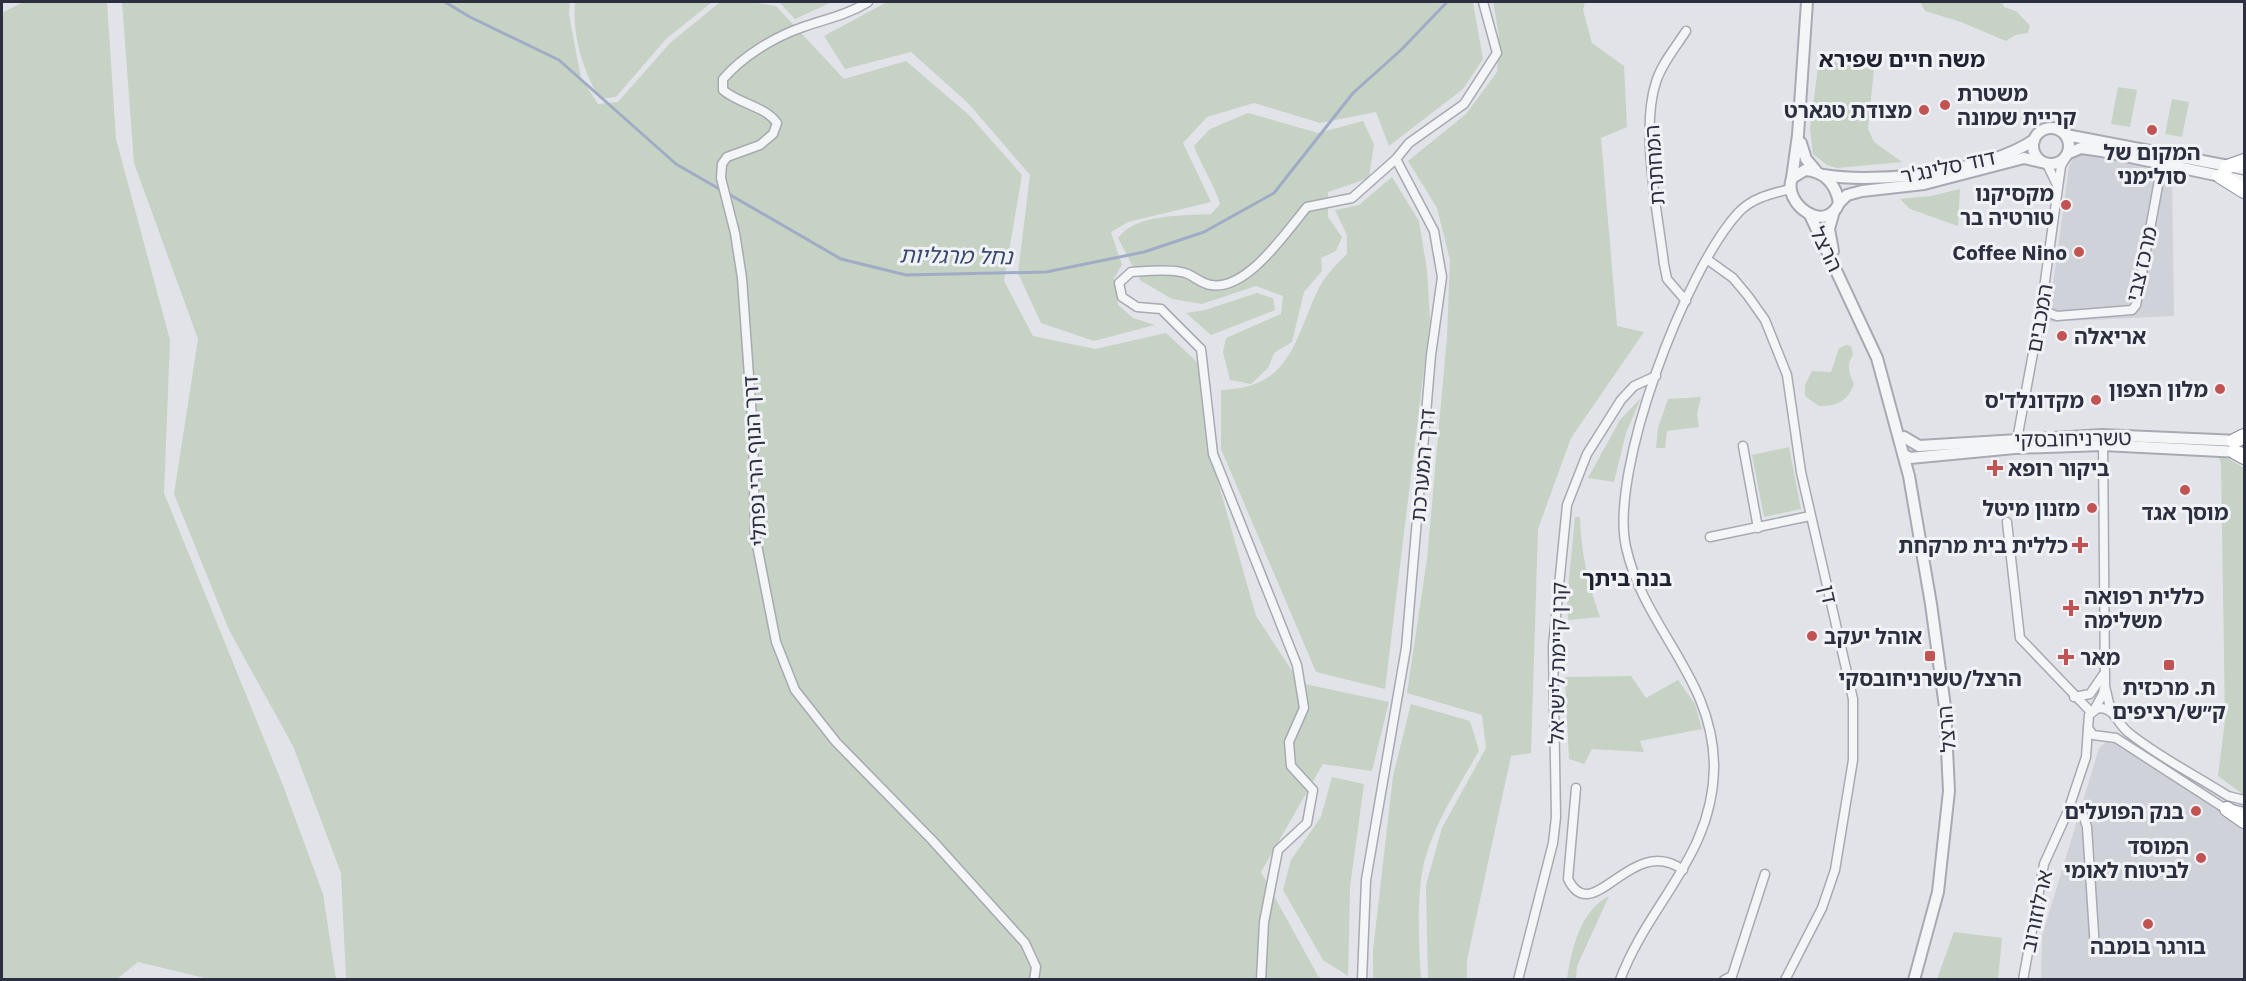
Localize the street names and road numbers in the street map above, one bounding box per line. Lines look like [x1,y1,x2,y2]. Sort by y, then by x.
street label: המחתרת [1637,124,1671,206]
street label: דוד סלינג'ר [1898,142,1998,190]
street label: הרצל [1804,222,1850,276]
street label: מרכז צבי [2119,223,2163,304]
street label: המכבים [2019,281,2059,355]
street label: דרך הנוף הרי נפתלי [736,375,772,547]
street label: דרך המערכת [1403,408,1441,522]
street label: טשרניחובסקי [2014,423,2132,453]
street label: קרן קיימת לישראל [1542,582,1572,744]
street label: דן [1813,582,1845,606]
street label: הרצל [1930,704,1962,754]
street label: ארלוזורוב [2014,867,2058,955]

